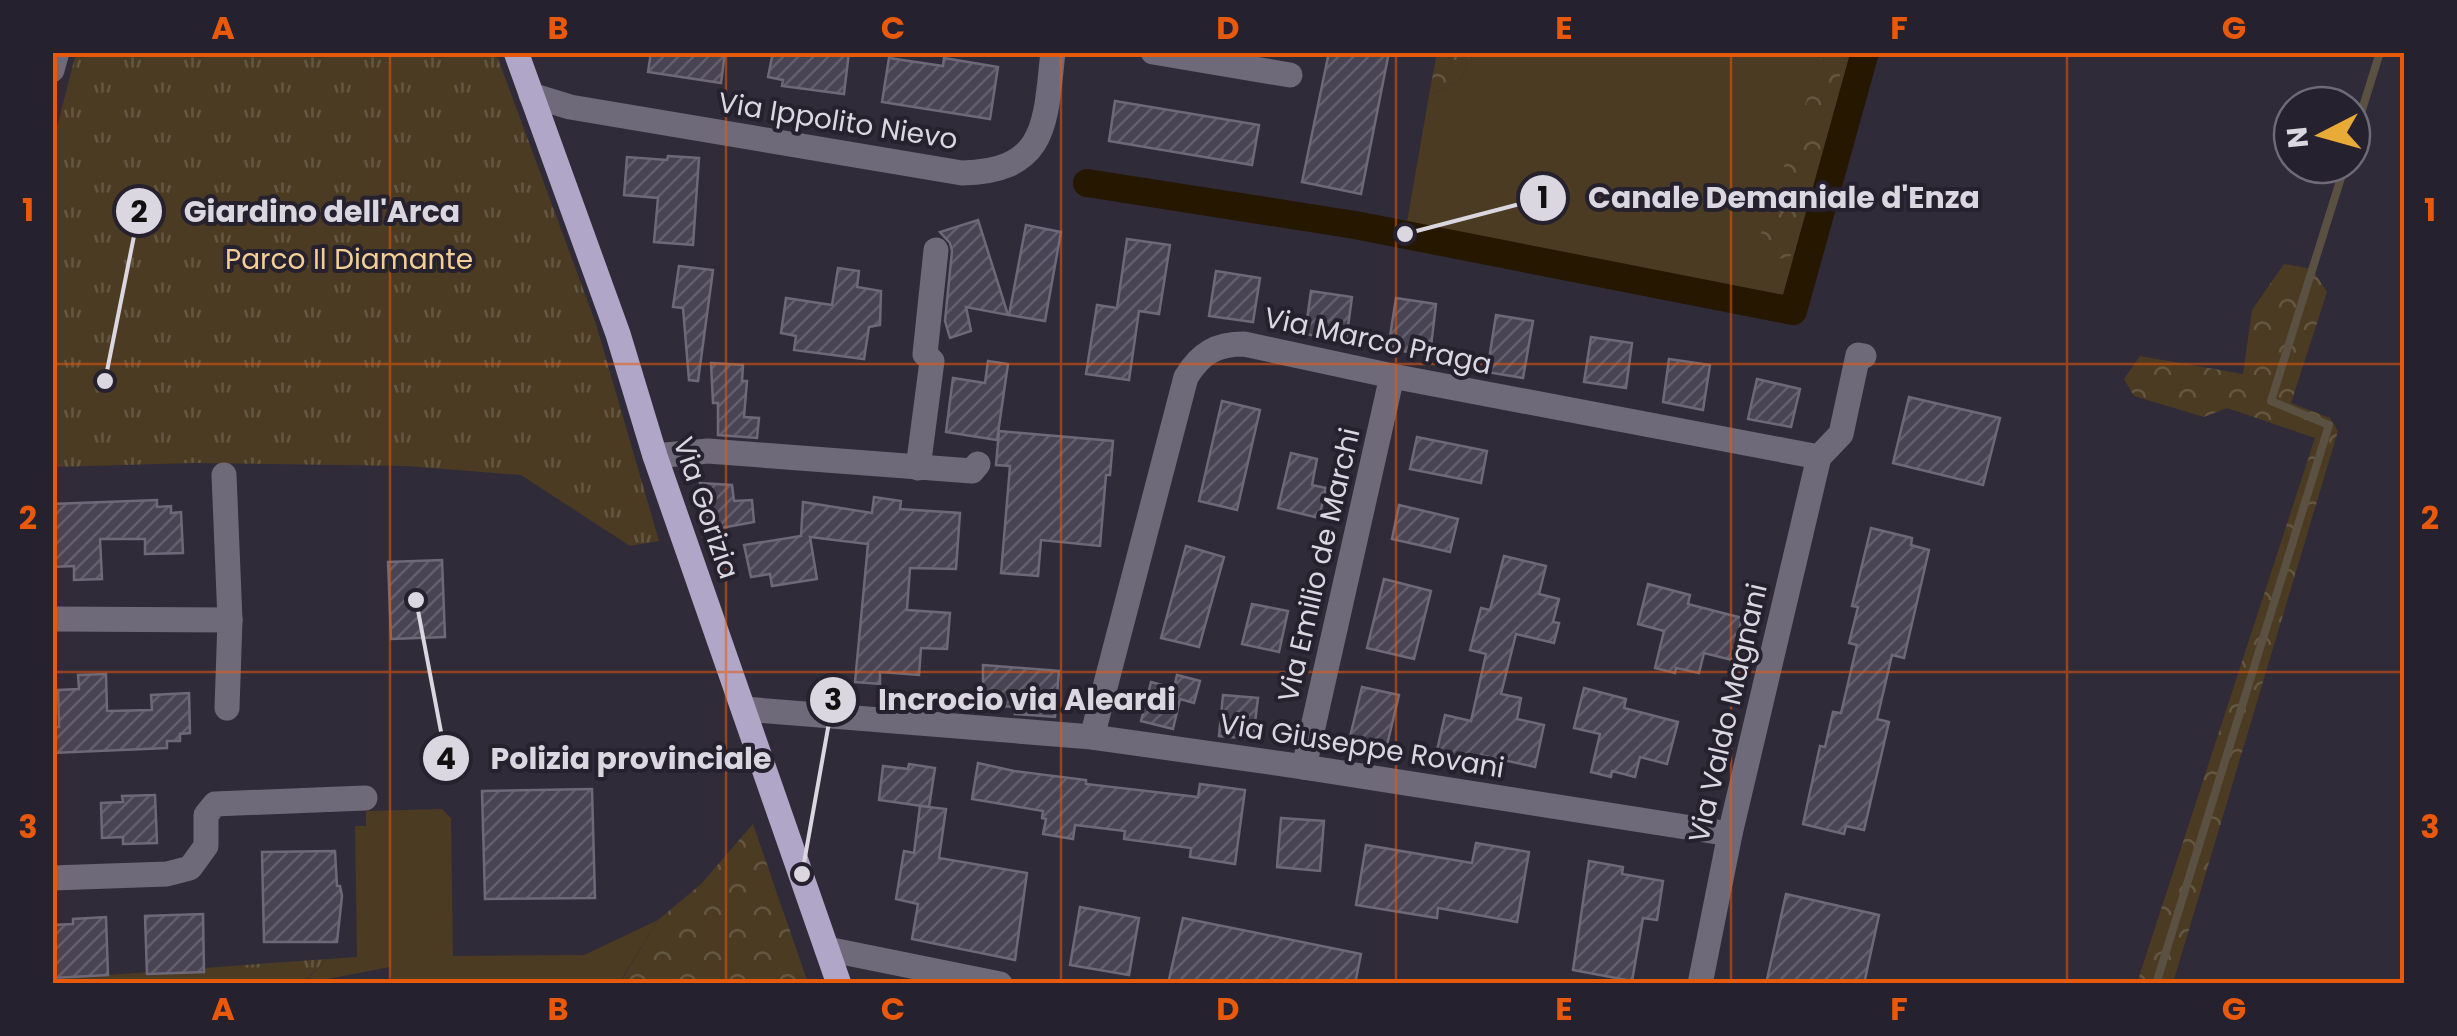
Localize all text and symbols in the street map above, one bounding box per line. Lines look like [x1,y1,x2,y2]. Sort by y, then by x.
text: A [211,5,235,50]
text: B [547,5,569,50]
text: C [881,5,905,50]
text: D [1216,5,1240,50]
text: E [1555,5,1573,50]
text: F [1890,5,1908,50]
text: G [2222,5,2246,50]
street label: Via Ippolito Nievo [716,83,960,159]
north arrow [2272,85,2372,185]
text: N [2277,125,2318,150]
callout: Canale Demaniale d'Enza [1518,168,2000,228]
text: 1 [1537,176,1549,219]
text: Canale Demaniale d'Enza [1588,176,1980,219]
callout: Giardino dell'Arca [114,181,480,241]
text: 1 [22,187,34,232]
text: 1 [2424,187,2436,232]
text: 2 [130,190,148,233]
text: Giardino dell'Arca [184,190,460,233]
park label: Parco Il Diamante [225,240,473,279]
street label: Via Marco Praga [1261,298,1495,384]
street label: Via Emilio de Marchi [1268,424,1370,706]
street label: Via Gorizia [663,432,749,584]
text: 2 [19,495,37,540]
text: 2 [2421,495,2439,540]
street label: Via Valdo Magnani [1679,580,1777,846]
callout: Incrocio via Aleardi [808,670,1196,730]
text: 3 [824,678,842,721]
text: Incrocio via Aleardi [878,678,1176,721]
street label: Via Giuseppe Rovani [1217,704,1507,788]
callout: Polizia provinciale [421,728,791,788]
text: 4 [436,737,456,780]
text: Polizia provinciale [491,737,771,780]
text: 3 [18,804,38,849]
text: 3 [2420,804,2440,849]
text: A [211,986,235,1031]
text: B [547,986,569,1031]
text: C [881,986,905,1031]
text: D [1216,986,1240,1031]
text: E [1555,986,1573,1031]
text: F [1890,986,1908,1031]
text: G [2222,986,2246,1031]

